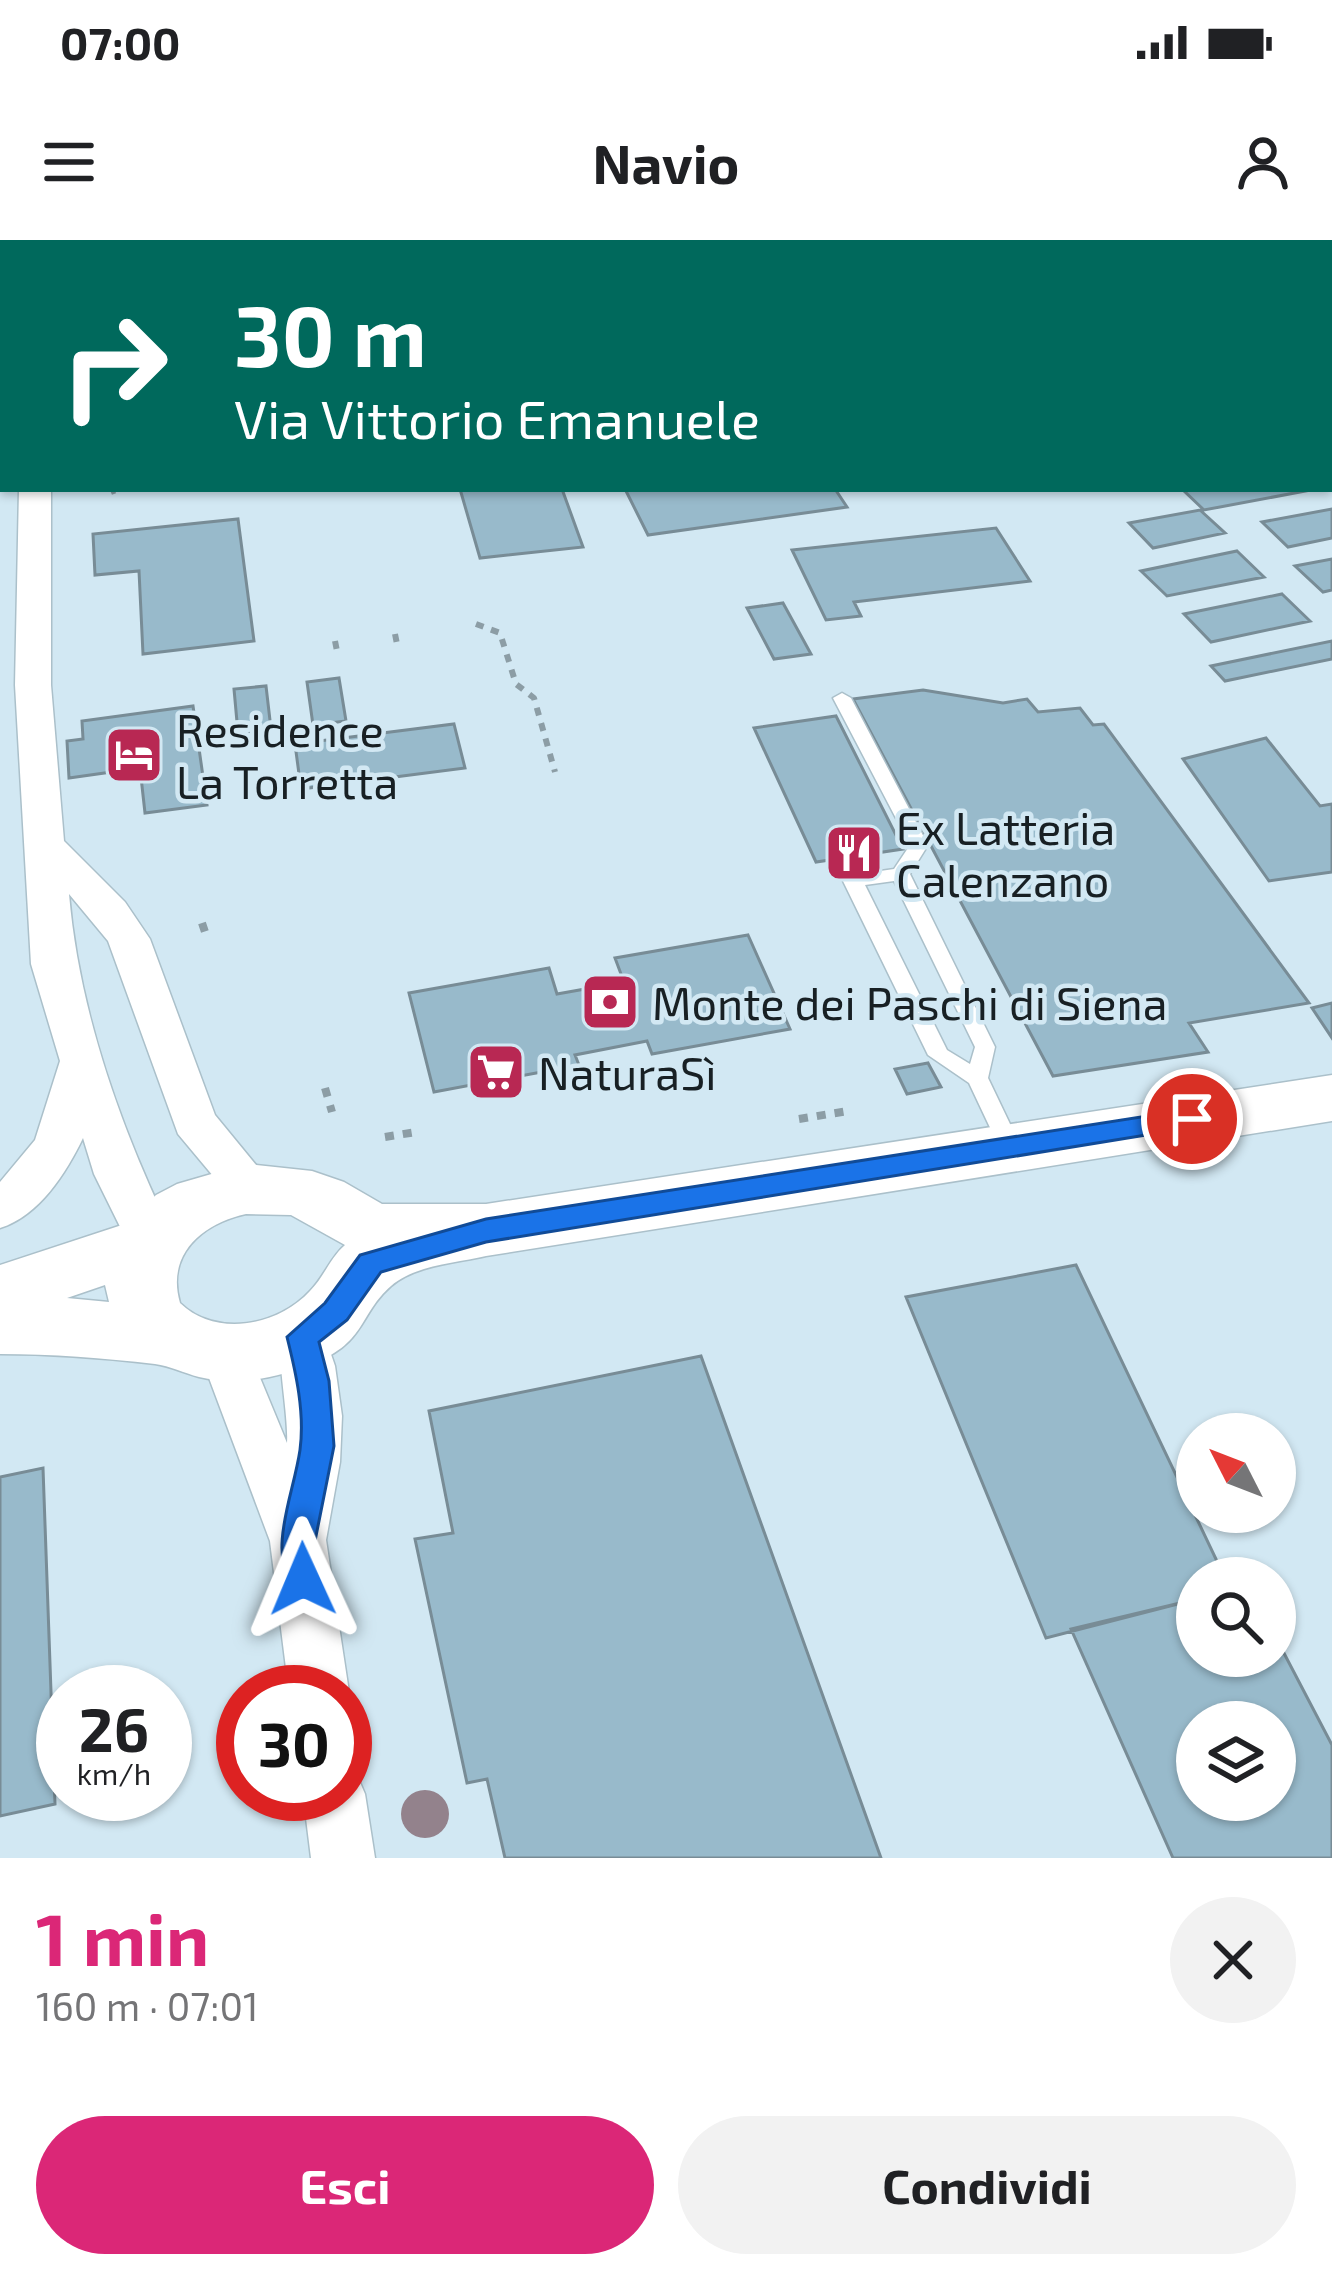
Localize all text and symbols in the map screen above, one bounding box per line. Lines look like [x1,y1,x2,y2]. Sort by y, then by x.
text: 07:00 [60,15,181,69]
icon: menu [36,129,102,195]
icon: person [1230,129,1296,195]
text: Navio [593,130,739,195]
text: 30 m [234,283,427,384]
icon: right [36,288,192,444]
text: Via Vittorio Emanuele [234,385,760,450]
place label: Residence La Torretta [176,702,398,808]
hotel icon: Residence La Torretta [103,724,165,786]
place label: Ex Latteria Calenzano [896,800,1115,906]
restaurant icon: Ex Latteria Calenzano [823,822,885,884]
bank icon: Monte dei Paschi di Siena [579,971,641,1033]
place label: Monte dei Paschi di Siena [652,975,1167,1029]
supermarket icon: NaturaSì [465,1041,527,1103]
place label: NaturaSì [538,1045,716,1099]
pin [1141,1068,1243,1170]
icon: arrive [1159,1086,1225,1152]
north arrow [1176,1413,1296,1533]
map controls [1176,1413,1296,1821]
position arrow [240,1516,366,1642]
button: search [1176,1557,1296,1677]
speed limit sign: 30 [216,1665,372,1821]
text: 26 [79,1692,149,1764]
button: layers [1176,1701,1296,1821]
text: km/h [77,1755,151,1791]
text: 1 min [36,1894,209,1980]
button: close [1170,1897,1296,2023]
text: 160 m · 07:01 [36,1982,259,2029]
button: Esci [36,2116,654,2254]
button: Condividi [678,2116,1296,2254]

